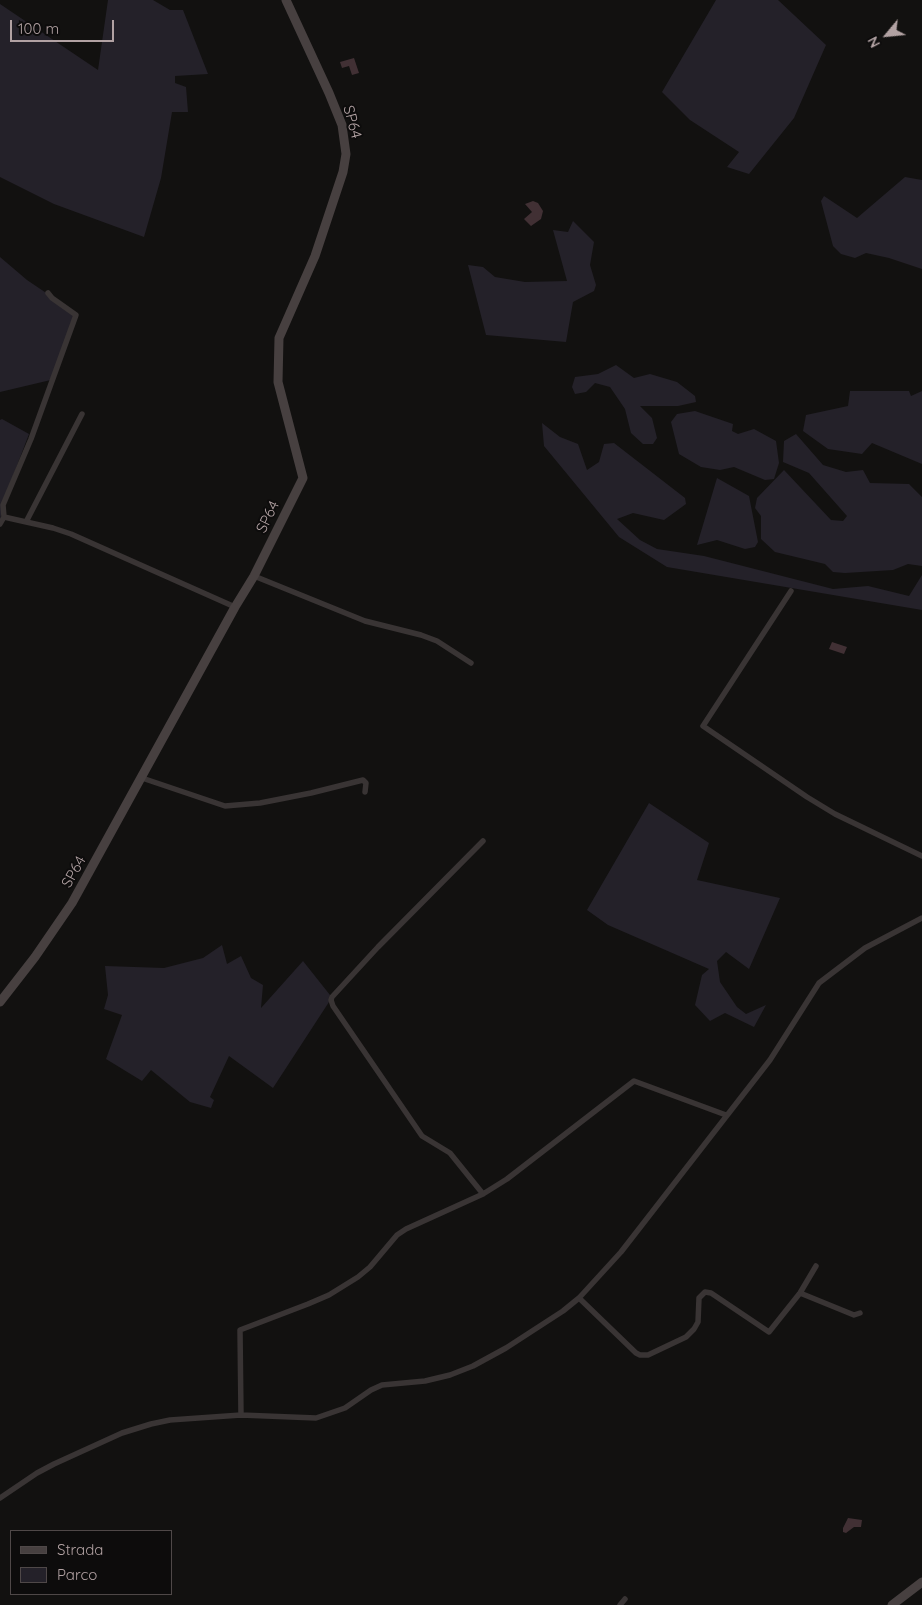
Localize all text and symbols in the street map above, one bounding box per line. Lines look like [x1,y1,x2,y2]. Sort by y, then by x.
scale bar [12,10,116,42]
north arrow [862,10,912,60]
text: 100 m [18,19,59,38]
text: N [863,33,884,51]
street label: SP64 [339,103,365,141]
street label: SP64 [253,498,283,536]
street label: SP64 [58,853,90,891]
legend [10,1530,172,1595]
text: Strada [57,1540,103,1559]
text: Parco [57,1565,97,1584]

